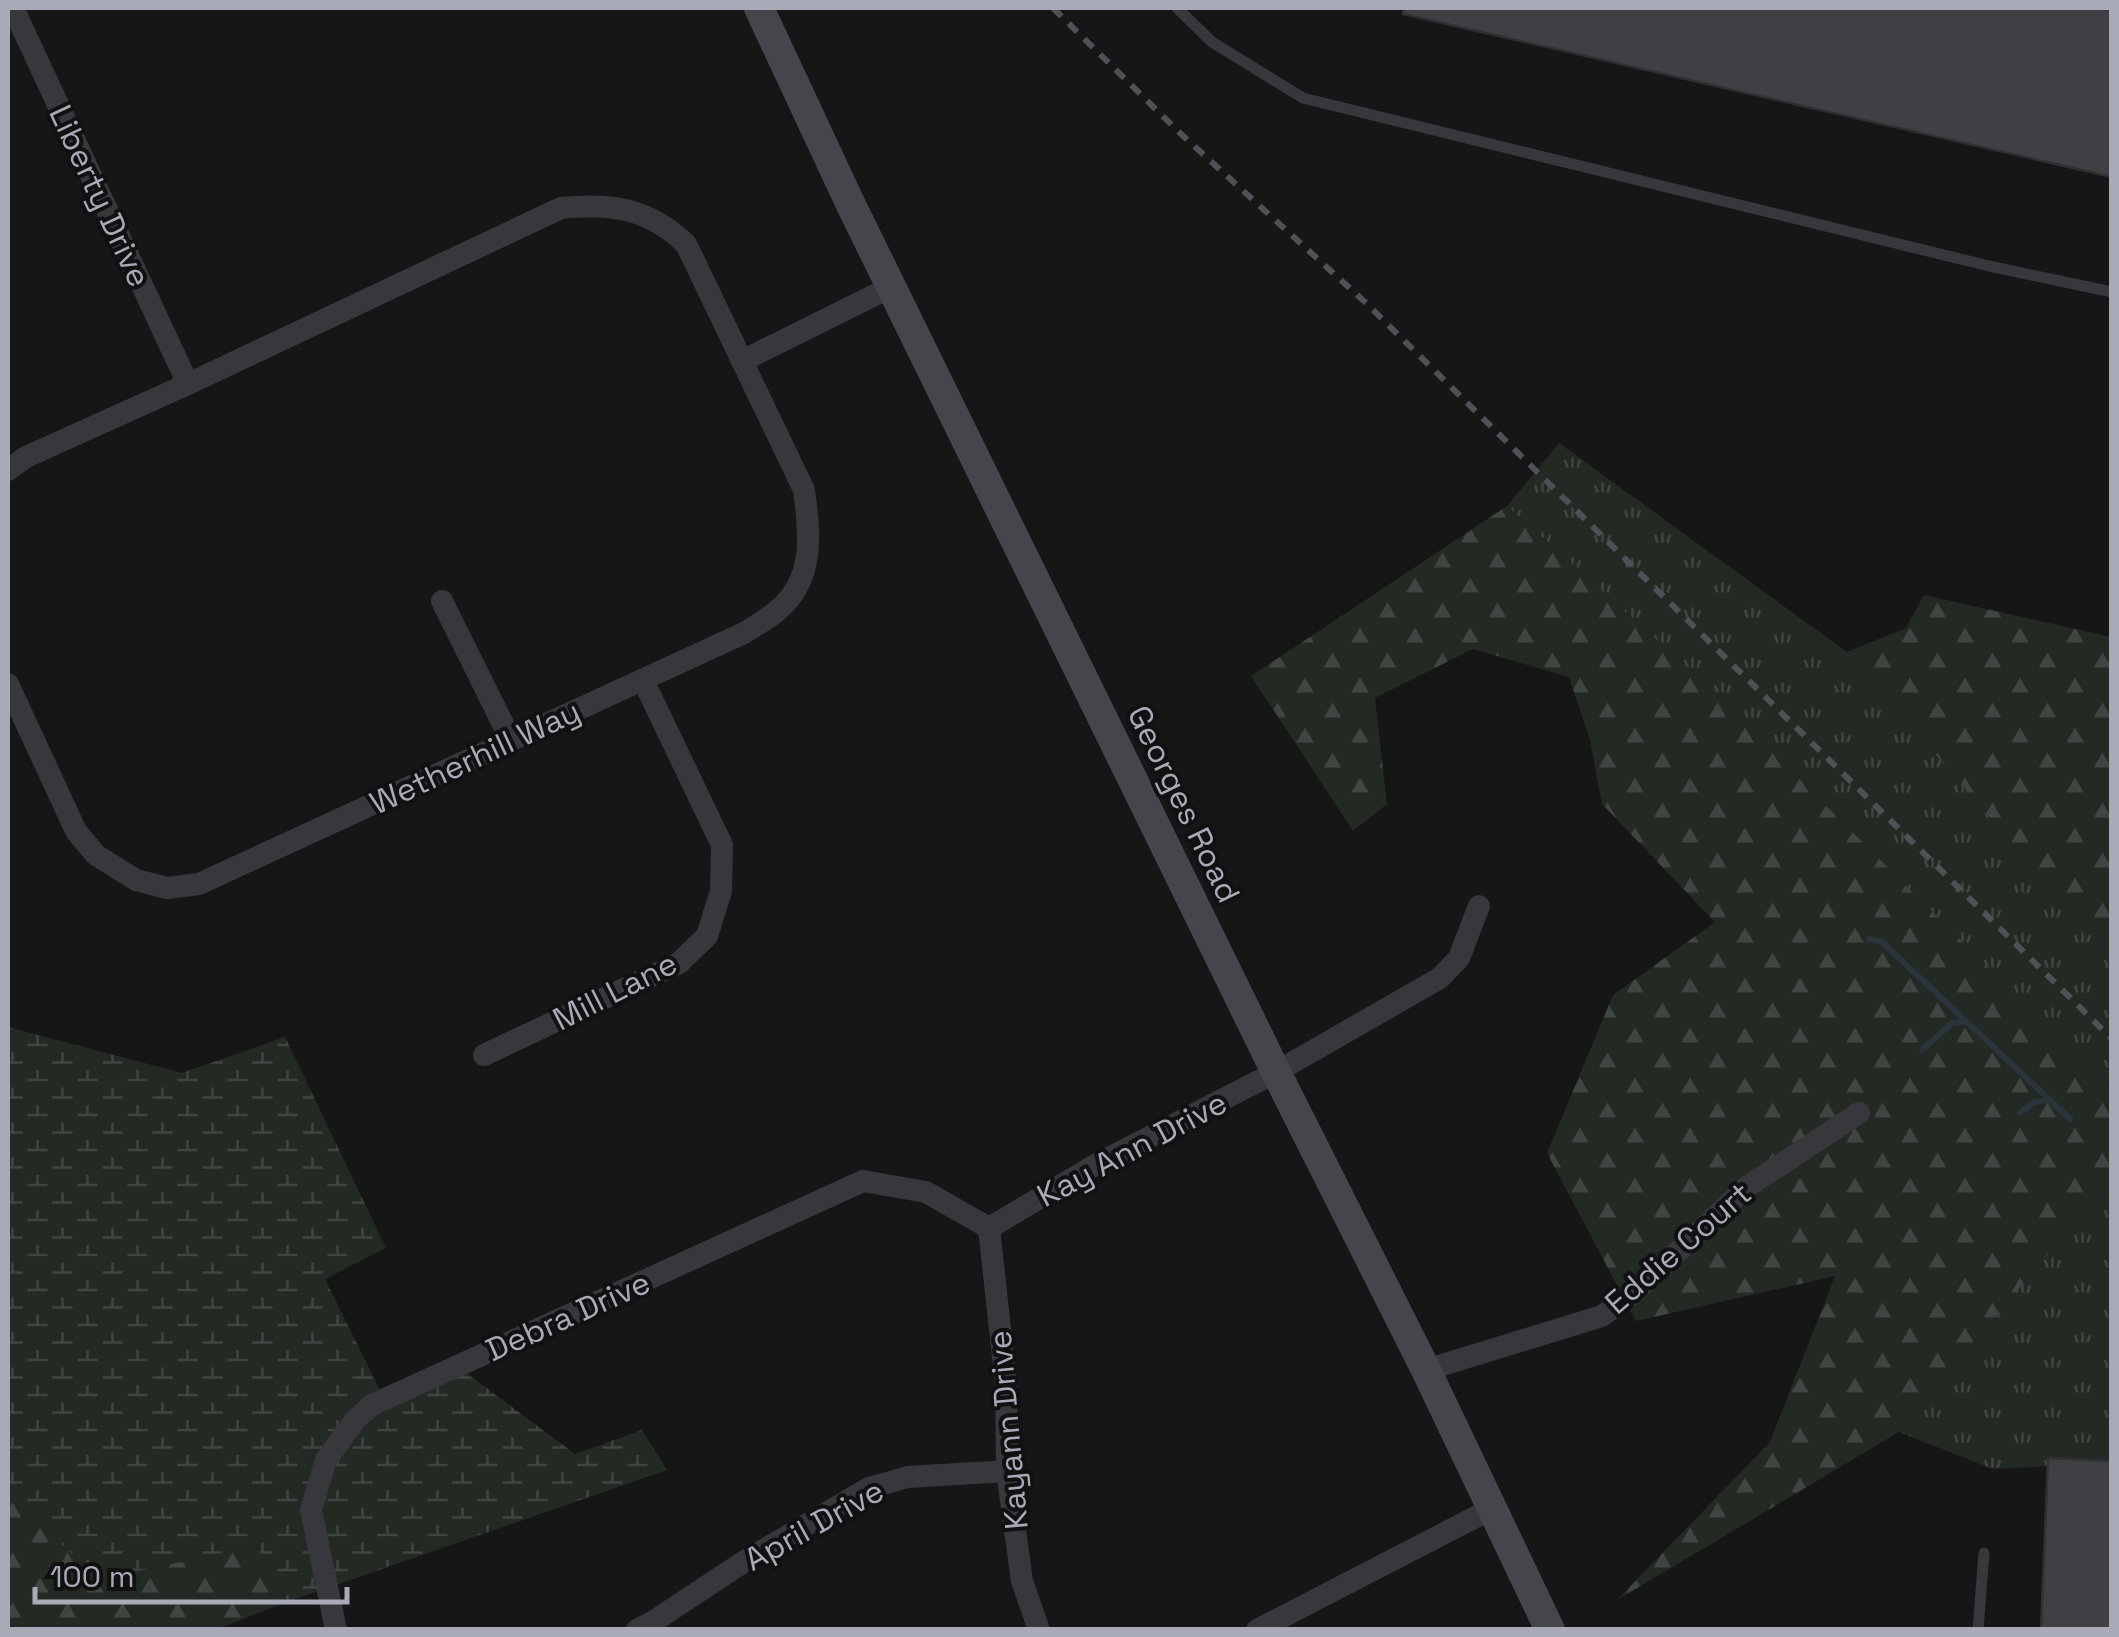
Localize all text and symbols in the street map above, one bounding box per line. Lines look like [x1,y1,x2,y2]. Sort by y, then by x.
street label: Liberty Drive [40,99,160,293]
street label: Wetherhill Way [363,691,587,823]
street label: Georges Road [1119,699,1249,909]
street label: Mill Lane [546,943,684,1039]
street label: Kay Ann Drive [1030,1082,1234,1216]
street label: Eddie Court [1597,1174,1759,1322]
street label: Debra Drive [480,1262,656,1370]
street label: Kayann Drive [979,1329,1037,1531]
street label: April Drive [737,1470,891,1580]
scale bar [35,1542,348,1604]
text: 100 m [50,1557,135,1596]

